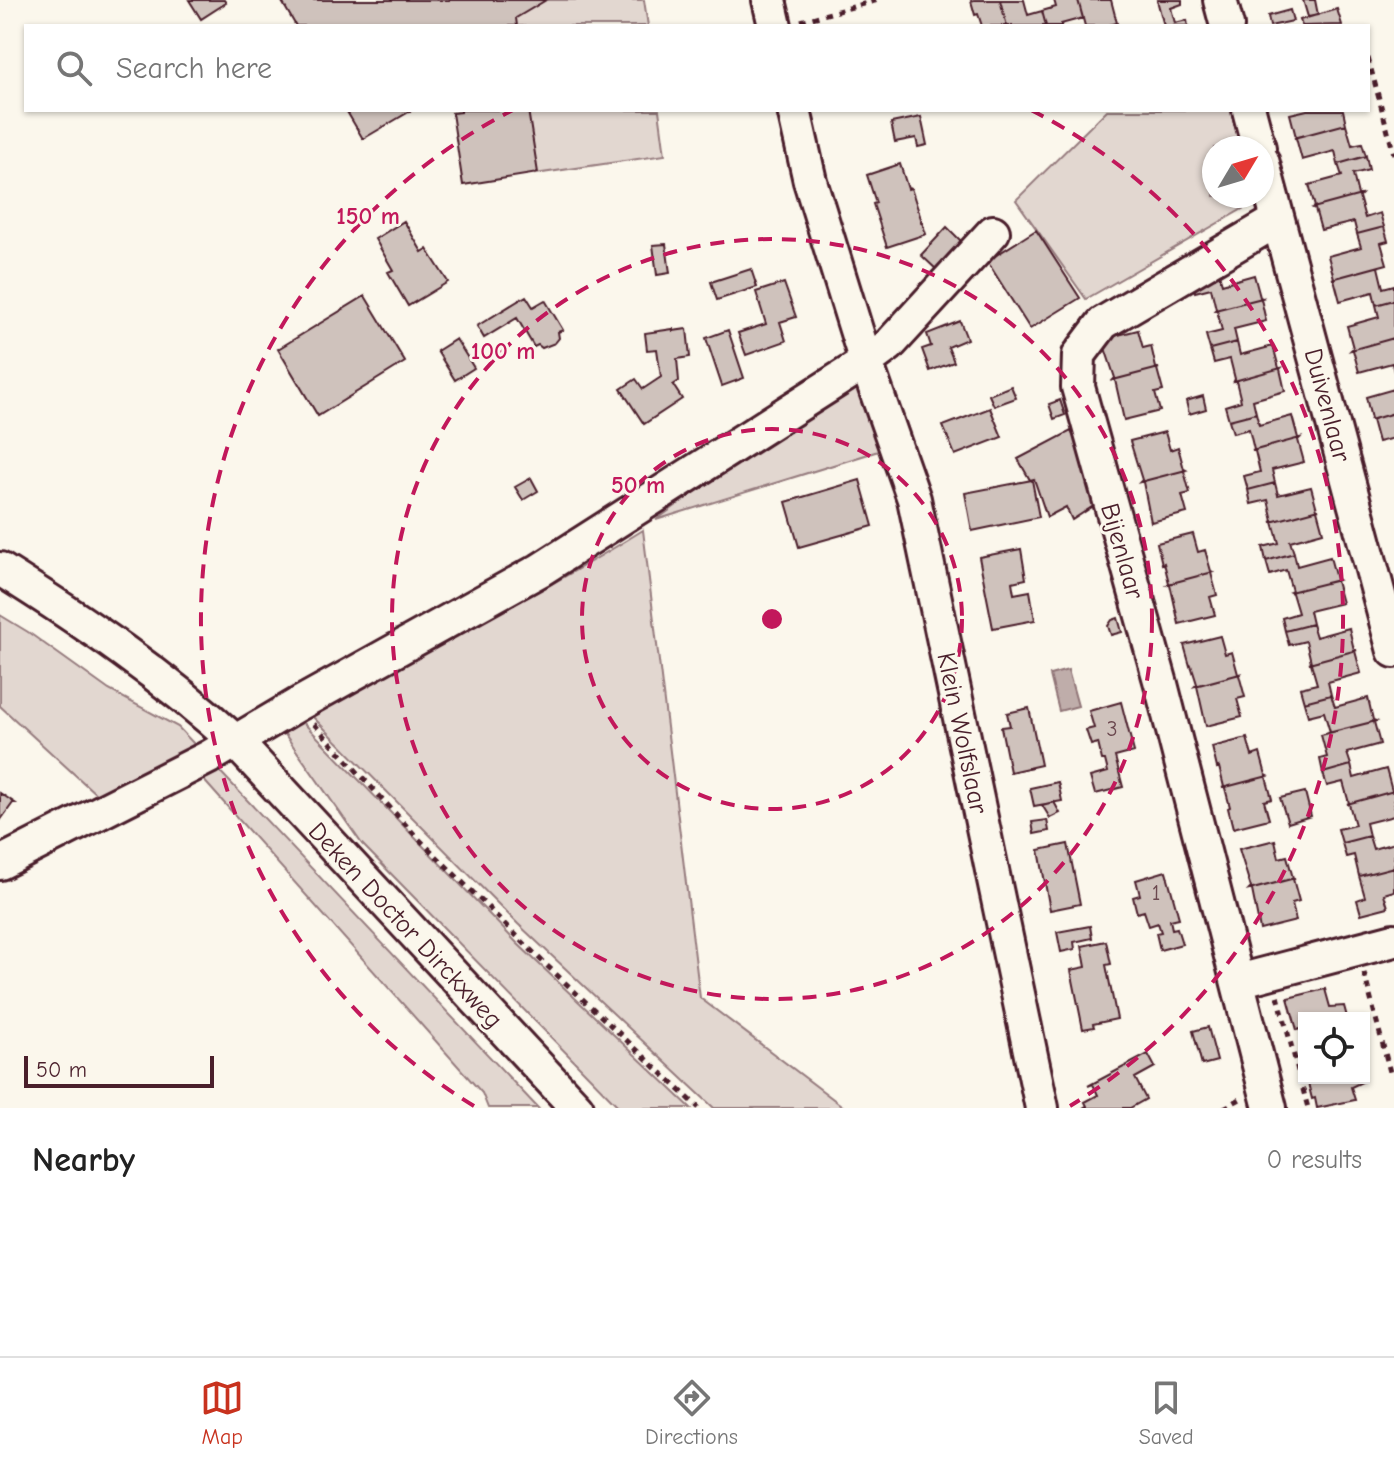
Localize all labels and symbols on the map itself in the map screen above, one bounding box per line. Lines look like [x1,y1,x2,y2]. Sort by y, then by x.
north arrow [1202,136,1274,208]
text: 150 m [336,202,400,230]
text: 100 m [471,337,535,365]
street label: Duivenlaar [1298,345,1357,466]
text: 50 m [611,471,665,499]
street label: Bijenlaar [1094,500,1150,603]
centre of rings [758,605,786,633]
street label: Klein Wolfslaar [930,650,994,817]
house number: 3 [1106,716,1118,742]
street label: Deken Doctor Dirckxweg [302,816,509,1035]
house number: 1 [1152,880,1160,906]
scale bar [24,1052,214,1088]

